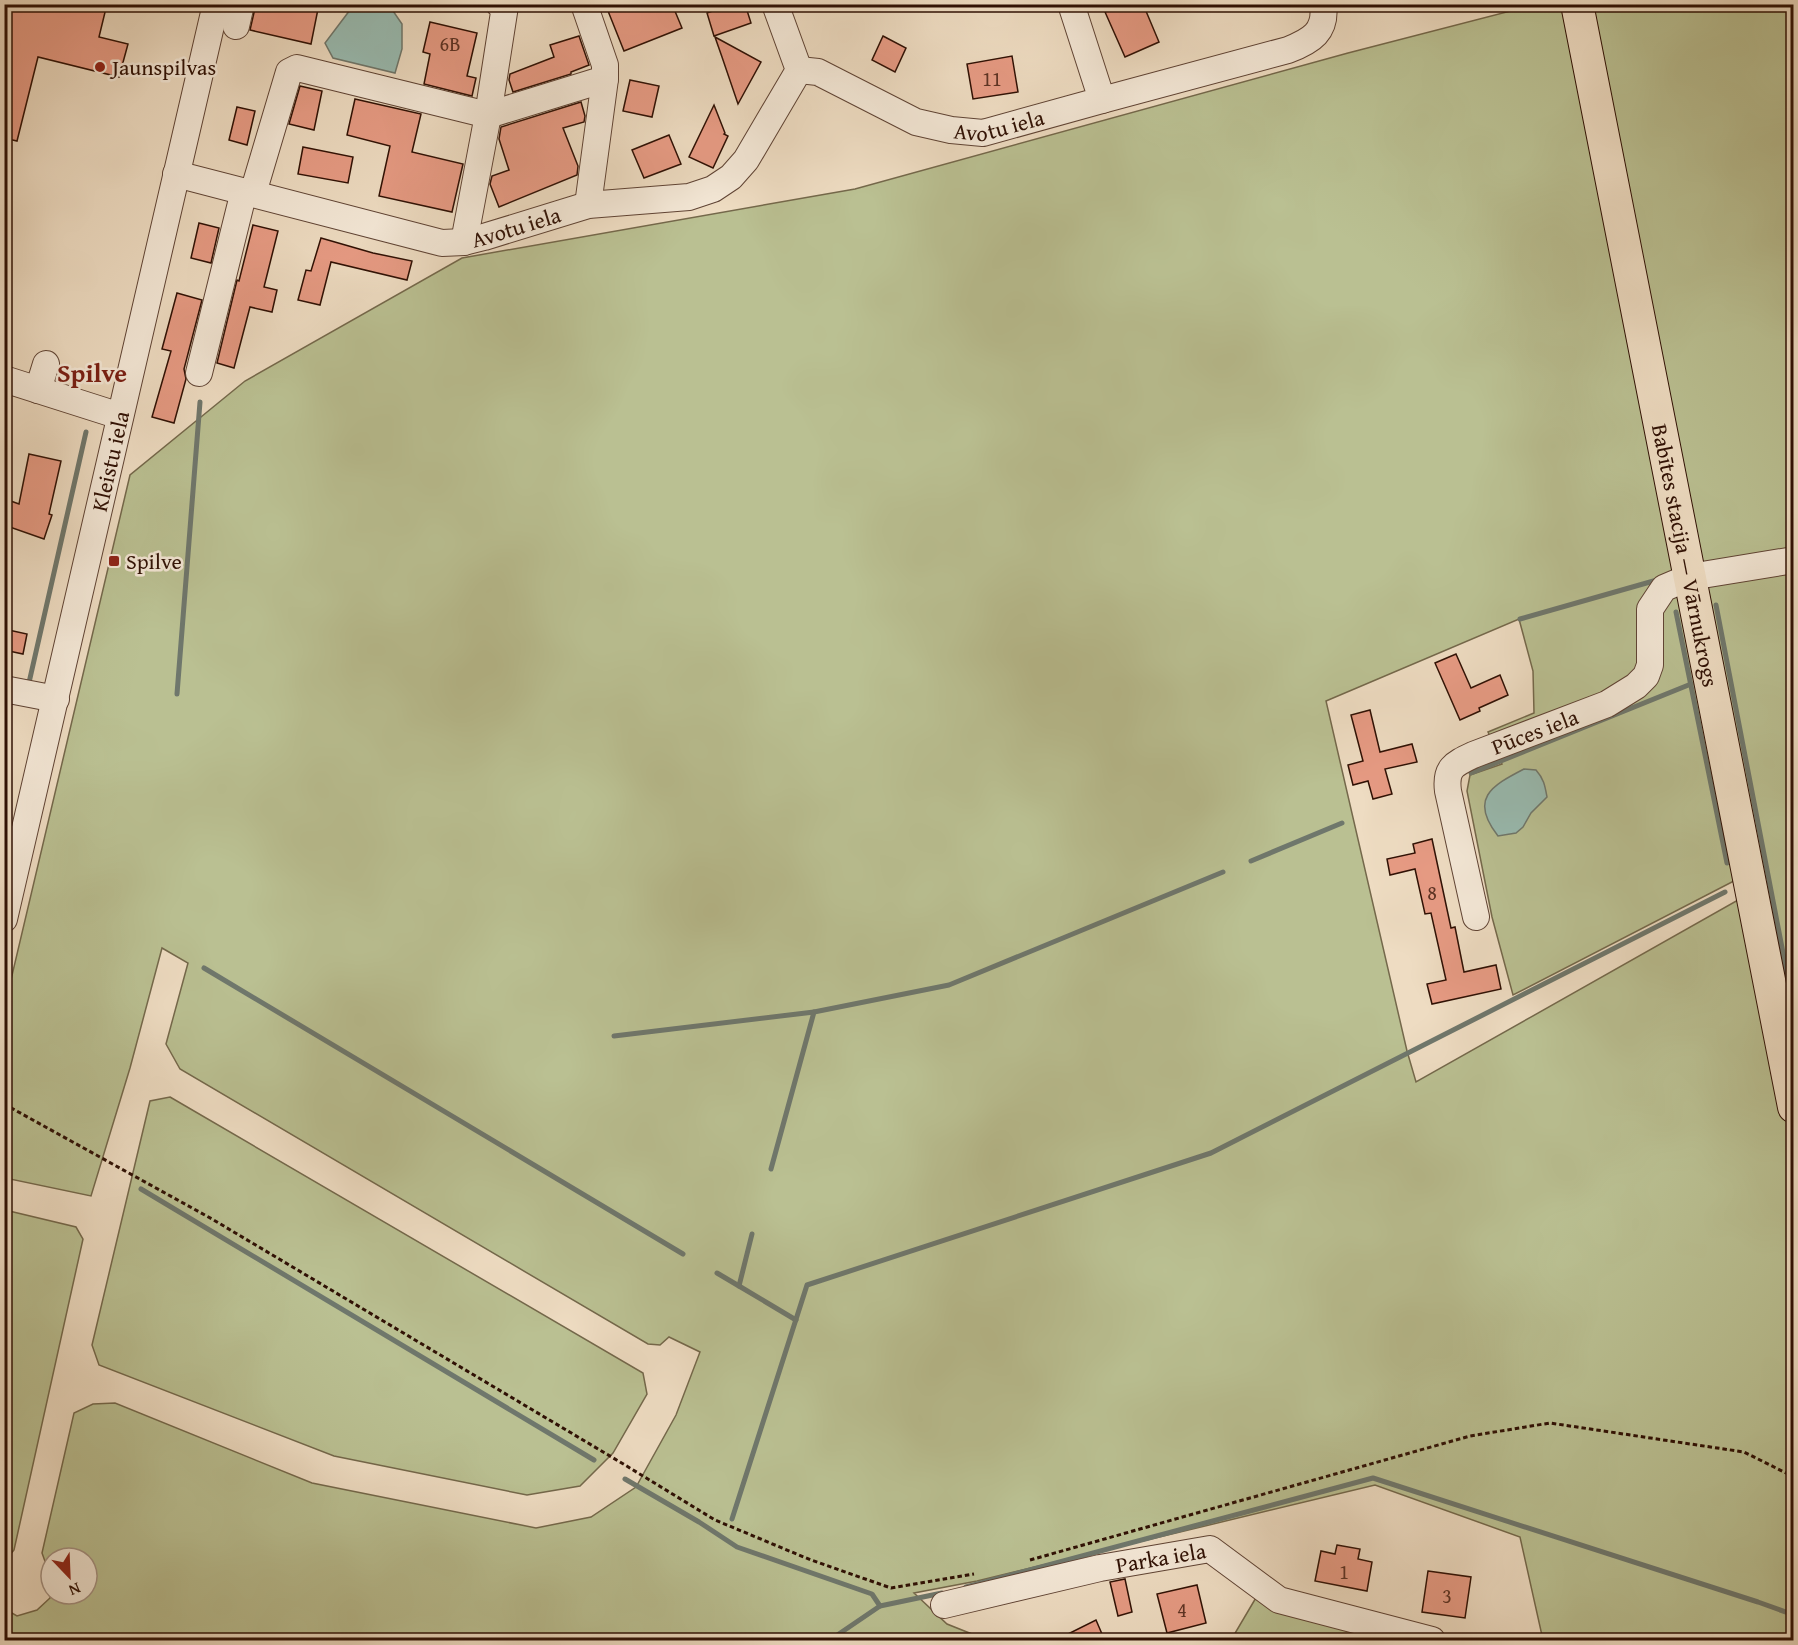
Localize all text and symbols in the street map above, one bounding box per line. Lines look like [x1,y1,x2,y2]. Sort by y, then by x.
house number: 6B [440,29,460,58]
place label: Jaunspilvas [109,51,216,83]
marker: Jaunspilvas [93,60,107,74]
house number: 11 [982,64,1002,93]
street label: Avotu iela [953,101,1048,149]
street label: Avotu iela [468,198,565,256]
district label: Spilve [57,353,127,392]
street label: Kleistu iela [83,407,137,514]
street label: Babītes stacija — Vārnukrogs [1644,421,1727,690]
place label: Spilve [126,545,182,577]
marker: Spilve [107,554,121,568]
street label: Pūces iela [1487,700,1583,763]
house number: 8 [1427,878,1437,907]
street label: Parka iela [1113,1534,1209,1581]
north arrow [39,1546,99,1606]
house number: 1 [1339,1557,1349,1586]
text: N [65,1577,84,1603]
house number: 3 [1442,1581,1452,1610]
house number: 4 [1177,1595,1187,1624]

